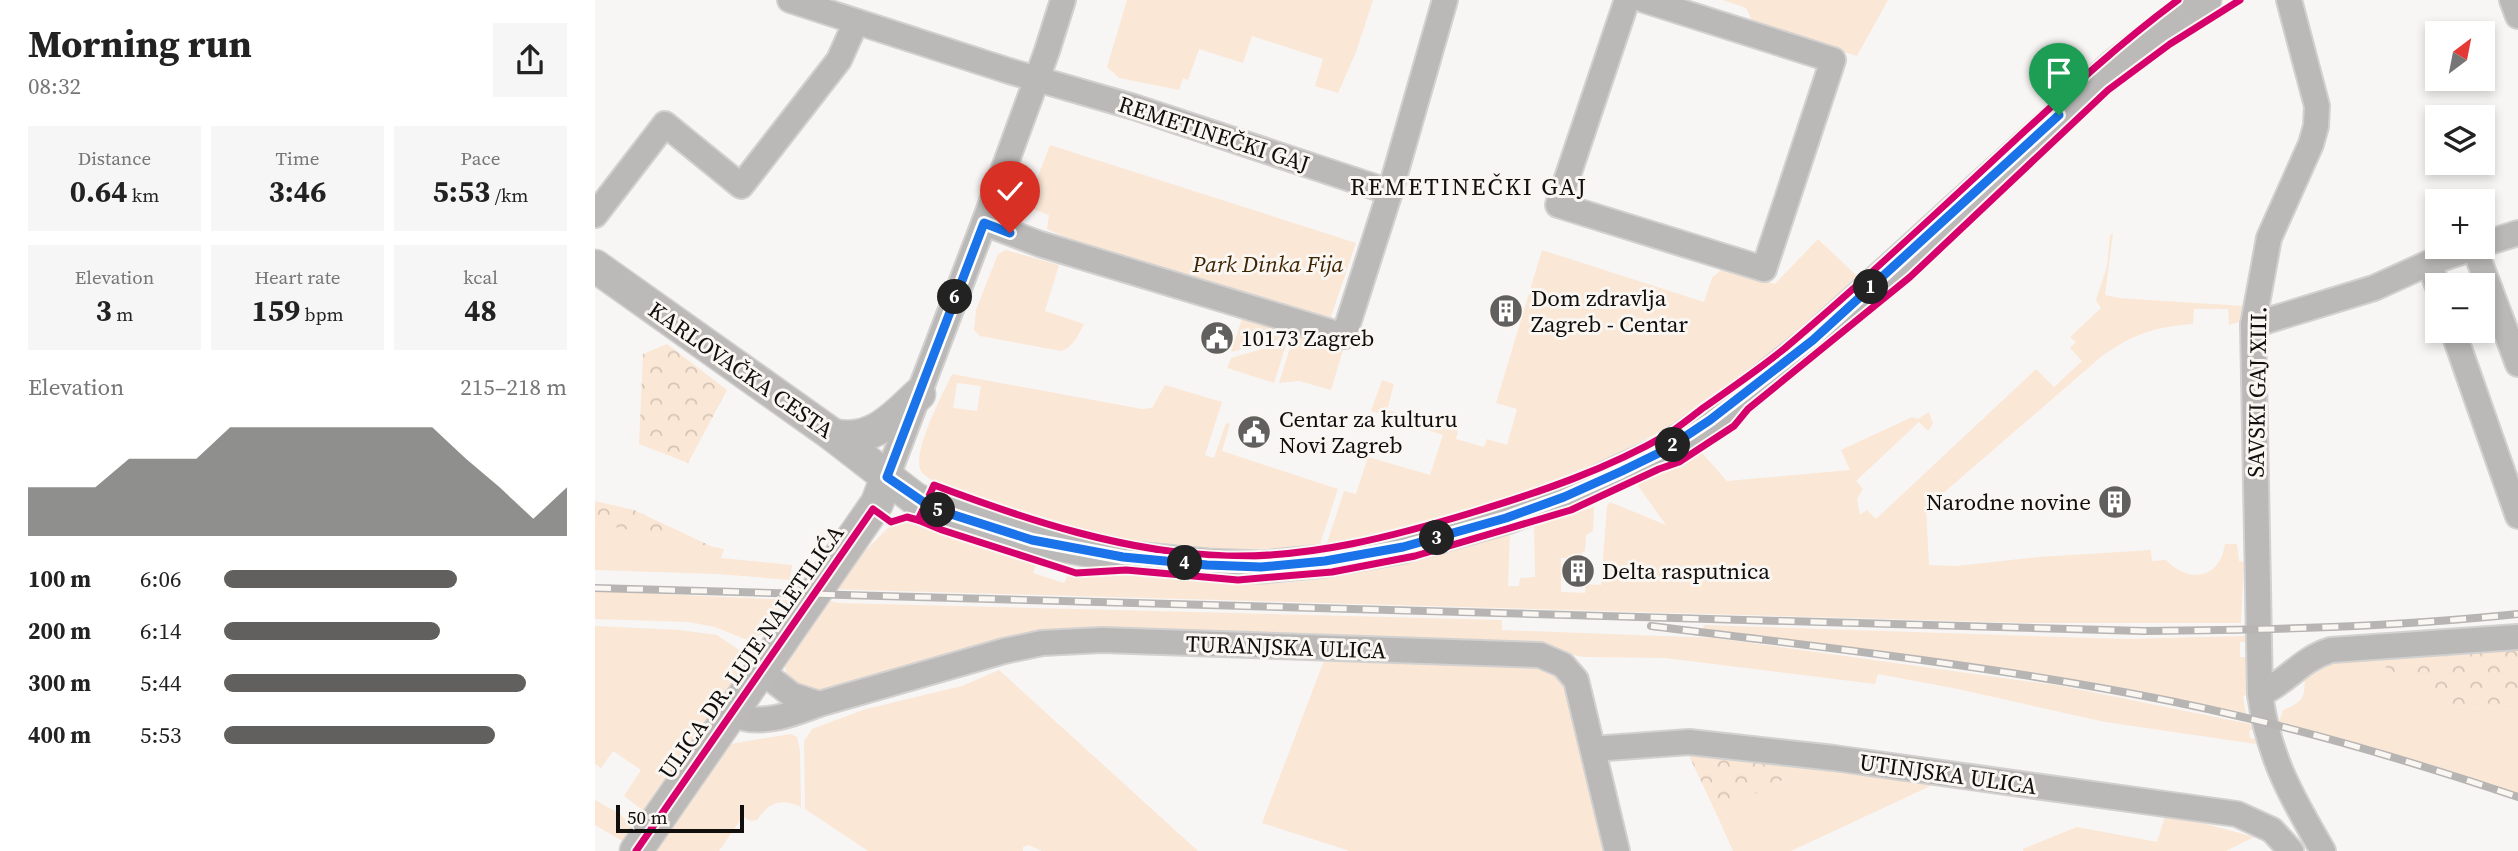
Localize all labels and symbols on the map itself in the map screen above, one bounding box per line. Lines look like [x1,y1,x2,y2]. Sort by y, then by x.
north arrow [2425,21,2495,91]
pin [2029,43,2089,115]
street label: REMETINEČKI GAJ [1114,88,1314,180]
pin [980,161,1040,233]
district label: REMETINEČKI GAJ [1350,170,1588,203]
park label: Park Dinka Fija [1192,248,1344,280]
pin: 1 [1853,270,1889,304]
pin: 6 [937,280,973,314]
place label: Dom zdravlja Zagreb - Centar [1531,282,1688,340]
building icon: Dom zdravlja Zagreb - Centar [1487,292,1525,330]
street label: KARLOVAČKA CESTA [642,294,841,446]
street label: SAVSKI GAJ XIII. [2240,306,2274,478]
public building icon: 10173 Zagreb [1198,319,1236,357]
place label: 10173 Zagreb [1241,322,1374,354]
place label: Centar za kulturu Novi Zagreb [1279,403,1458,461]
public building icon: Centar za kulturu Novi Zagreb [1235,413,1273,451]
pin: 2 [1655,428,1691,462]
building icon: Narodne novine [2096,483,2134,521]
place label: Narodne novine [1926,486,2091,518]
pin: 5 [921,492,955,528]
street label: ULICA DR. LUJE NALETILIĆA [651,518,852,786]
pin: 3 [1419,520,1455,556]
pin: 4 [1167,546,1203,580]
building icon: Delta rasputnica [1559,552,1597,590]
place label: Delta rasputnica [1602,555,1770,587]
street label: TURANJSKA ULICA [1185,628,1387,667]
street label: UTINJSKA ULICA [1857,746,2040,802]
scale bar [616,802,744,834]

